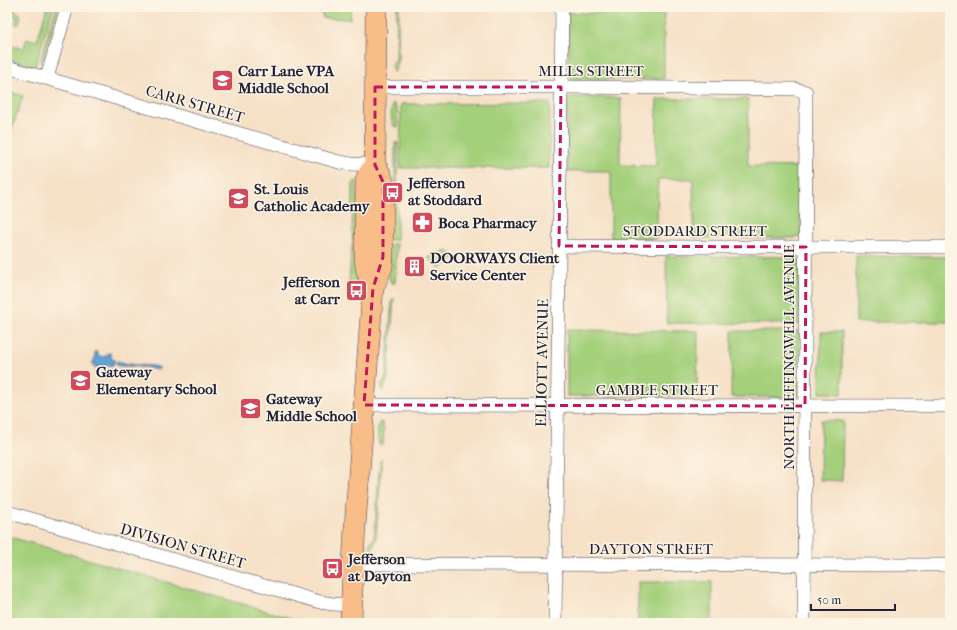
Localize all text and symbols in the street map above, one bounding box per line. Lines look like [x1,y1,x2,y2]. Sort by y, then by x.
place label: Carr Lane VPA Middle School [237,62,336,97]
street label: MILLS STREET [538,62,645,80]
school or university icon: Carr Lane VPA Middle School [209,67,235,93]
street label: CARR STREET [144,81,247,127]
place label: Jefferson at Stoddard [406,174,483,209]
bus stop icon: Jefferson at Stoddard [379,179,405,205]
place label: St. Louis Catholic Academy [254,180,370,215]
school or university icon: St. Louis Catholic Academy [225,185,251,211]
pharmacy icon: Boca Pharmacy [410,210,436,236]
place label: Boca Pharmacy [438,214,538,232]
street label: STODDARD STREET [623,222,768,240]
street label: NORTH LEFFINGWELL AVENUE [780,244,798,470]
place label: DOORWAYS Client Service Center [430,249,560,284]
building icon: DOORWAYS Client Service Center [401,254,427,280]
place label: Jefferson at Carr [281,273,341,308]
bus stop icon: Jefferson at Carr [343,278,369,304]
street label: ELLIOTT AVENUE [532,299,552,427]
place label: Gateway Elementary School [96,363,218,398]
school or university icon: Gateway Elementary School [68,368,94,394]
street label: GAMBLE STREET [596,381,719,399]
place label: Gateway Middle School [265,390,358,425]
school or university icon: Gateway Middle School [237,395,263,421]
street label: DIVISION STREET [118,519,249,573]
street label: DAYTON STREET [589,540,714,558]
place label: Jefferson at Dayton [346,550,411,585]
bus stop icon: Jefferson at Dayton [320,555,346,581]
scale bar [811,586,895,612]
text: 50 m [817,593,841,607]

